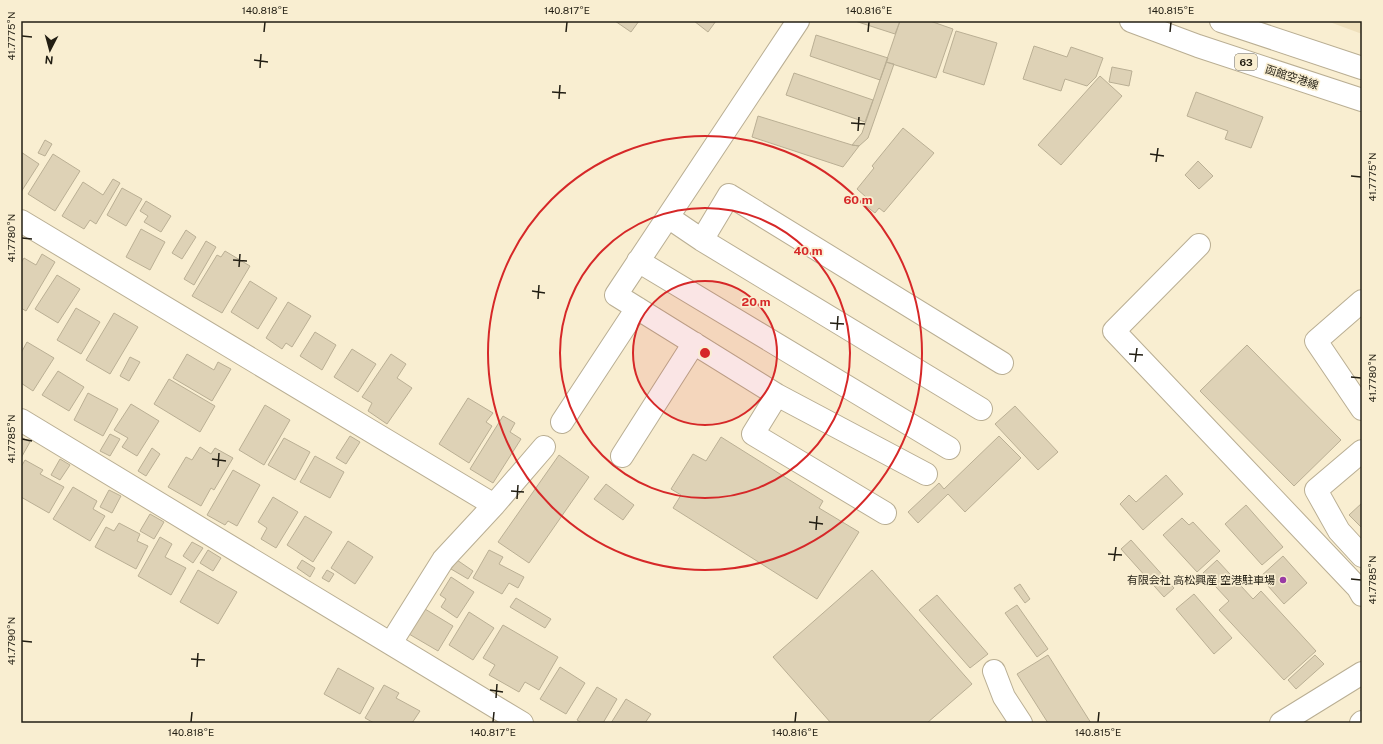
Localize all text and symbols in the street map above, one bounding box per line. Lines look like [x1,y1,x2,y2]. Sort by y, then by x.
text: 140.818°E [242,4,288,16]
text: 140.817°E [544,4,590,16]
text: 140.816°E [846,4,892,16]
text: 140.815°E [1148,4,1194,16]
text: 41.7775°N [5,12,17,60]
north arrow [30,30,70,70]
text: N [44,54,54,66]
road number: 63 [1235,54,1257,70]
street label: 函館空港線 [1264,63,1320,91]
text: 41.7775°N [1366,153,1378,201]
text: 60 m [843,193,873,207]
text: 41.7780°N [5,214,17,262]
text: 40 m [793,244,823,258]
text: 20 m [742,295,771,309]
centre of rings [698,346,712,360]
text: 41.7780°N [1366,354,1378,402]
text: 41.7785°N [5,414,17,464]
text: 41.7785°N [1366,555,1378,605]
place label: 有限会社 高松興産 空港駐車場 [1127,574,1275,586]
marker: 有限会社 高松興産 空港駐車場 [1278,575,1288,585]
text: 41.7790°N [5,617,17,665]
text: 140.818°E [168,726,214,738]
text: 140.817°E [470,726,516,738]
text: 140.816°E [772,726,818,738]
text: 140.815°E [1075,726,1121,738]

